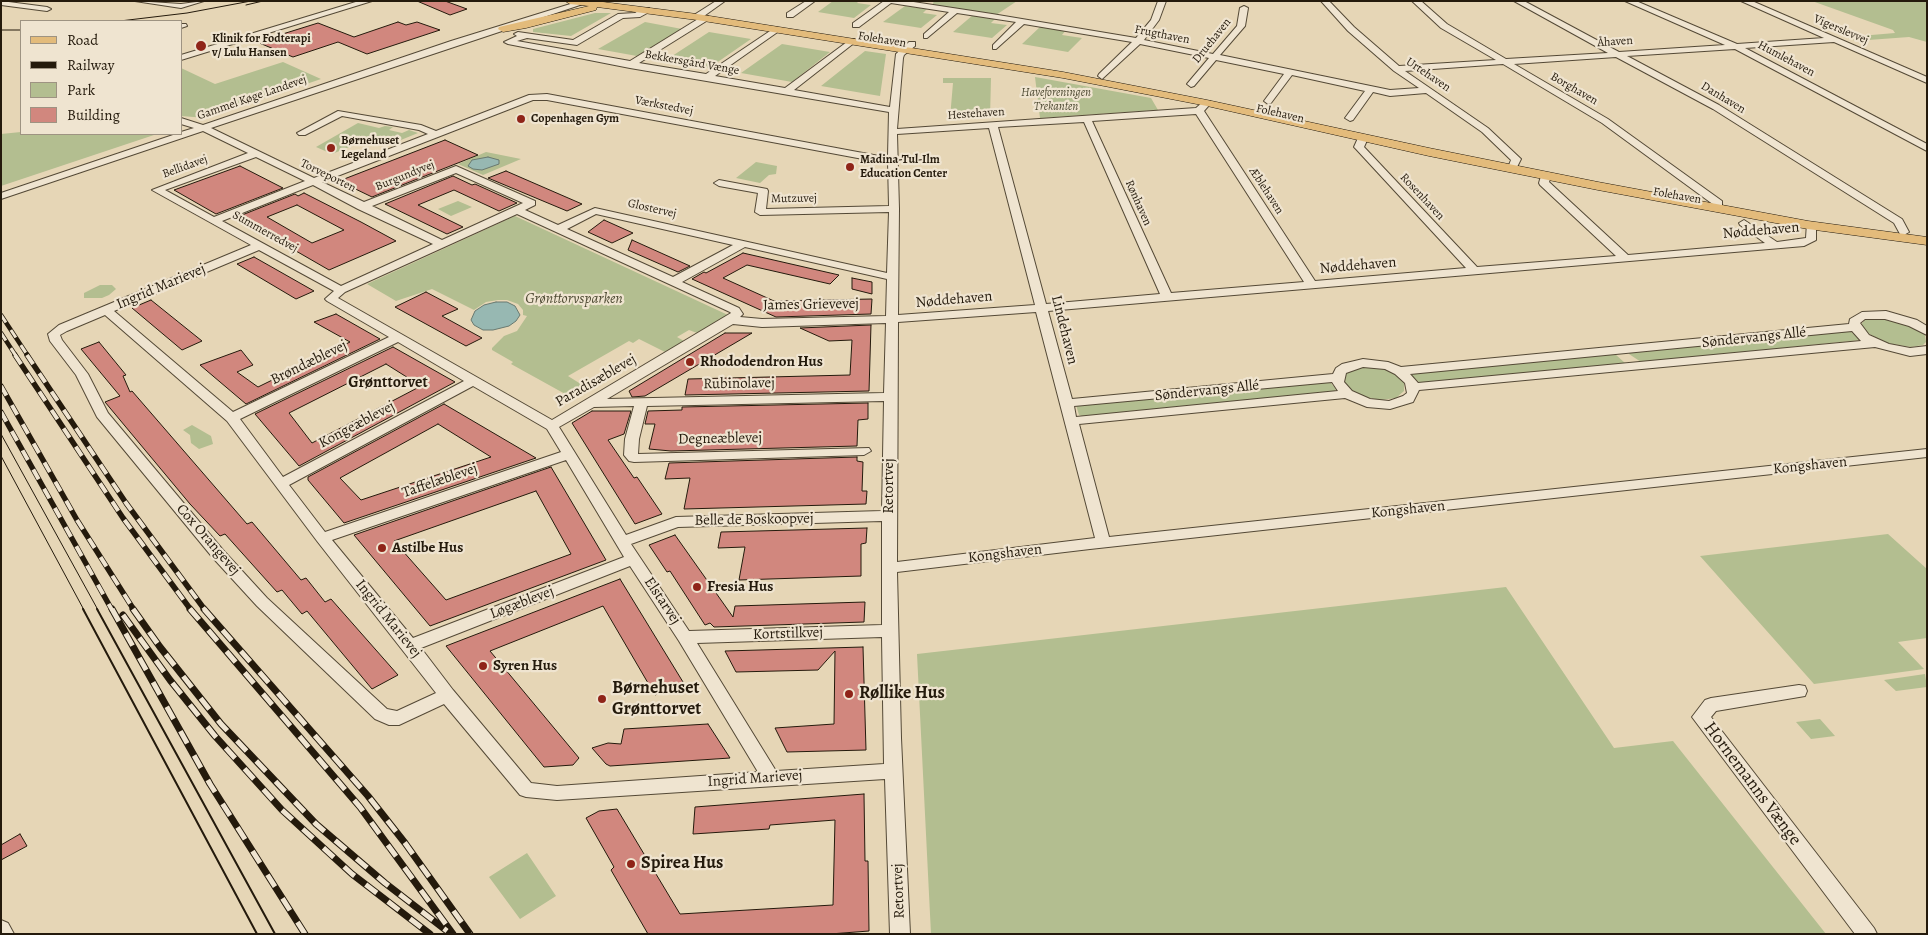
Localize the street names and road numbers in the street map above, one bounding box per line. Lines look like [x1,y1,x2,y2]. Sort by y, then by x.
street label: Vigerslevvej [1811,12,1871,48]
street label: Druehaven [1189,16,1235,66]
street label: Frugthaven [1133,23,1191,47]
street label: Folehaven [857,29,907,51]
street label: Åhaven [1597,34,1633,50]
street label: Humlehaven [1755,38,1817,80]
street label: Bekkersgård Vænge [644,48,740,78]
street label: Urtehaven [1403,55,1453,95]
street label: Borghaven [1548,70,1600,108]
street label: Gammel Køge Landevej [195,73,309,123]
street label: Danhaven [1698,79,1748,117]
street label: Værkstedvej [634,93,694,119]
street label: Folehaven [1255,102,1305,126]
street label: Hestehaven [947,105,1005,123]
street label: Bellidavej [160,152,210,182]
street label: Torveporten [298,156,358,196]
street label: Burgundyvej [373,158,437,194]
street label: Æblehaven [1246,165,1286,217]
street label: Rosenhaven [1397,171,1447,223]
street label: Rønhaven [1122,178,1154,228]
street label: Folehaven [1652,185,1702,207]
street label: Mutzuvej [771,191,817,207]
street label: Glostervej [626,196,678,222]
street label: Summerredvej [230,208,300,256]
street label: Nøddehaven [1722,219,1800,243]
street label: Nøddehaven [1319,254,1397,278]
street label: Ingrid Marievej [114,260,208,314]
street label: Nøddehaven [915,288,993,312]
street label: Lindehaven [1047,293,1081,367]
street label: James Grievevej [763,295,859,315]
street label: Søndervangs Allé [1701,324,1807,352]
street label: Brøndæblevej [268,337,350,389]
street label: Paradisæblevej [552,351,640,411]
street label: Rubinolavej [703,374,775,394]
street label: Søndervangs Allé [1154,377,1260,405]
street label: Kongeæblevej [316,397,398,453]
street label: Degneæblevej [678,429,762,449]
street label: Kongshaven [1772,453,1848,479]
street label: Retortvej [880,458,898,514]
street label: Taffelæblevej [400,460,480,502]
street label: Kongshaven [1370,497,1446,523]
street label: Cox Orangevej [172,501,244,579]
street label: Belle de Boskoopvej [694,510,814,530]
street label: Kongshaven [967,541,1043,567]
street label: Elstarvej [640,574,684,628]
street label: Ingrid Marievej [351,576,425,662]
street label: Løgæblevej [487,583,557,623]
street label: Kortstilkvej [753,624,823,644]
street label: Hornemanns Vænge [1699,718,1805,850]
street label: Ingrid Marievej [707,767,803,791]
street label: Retortvej [889,863,909,919]

